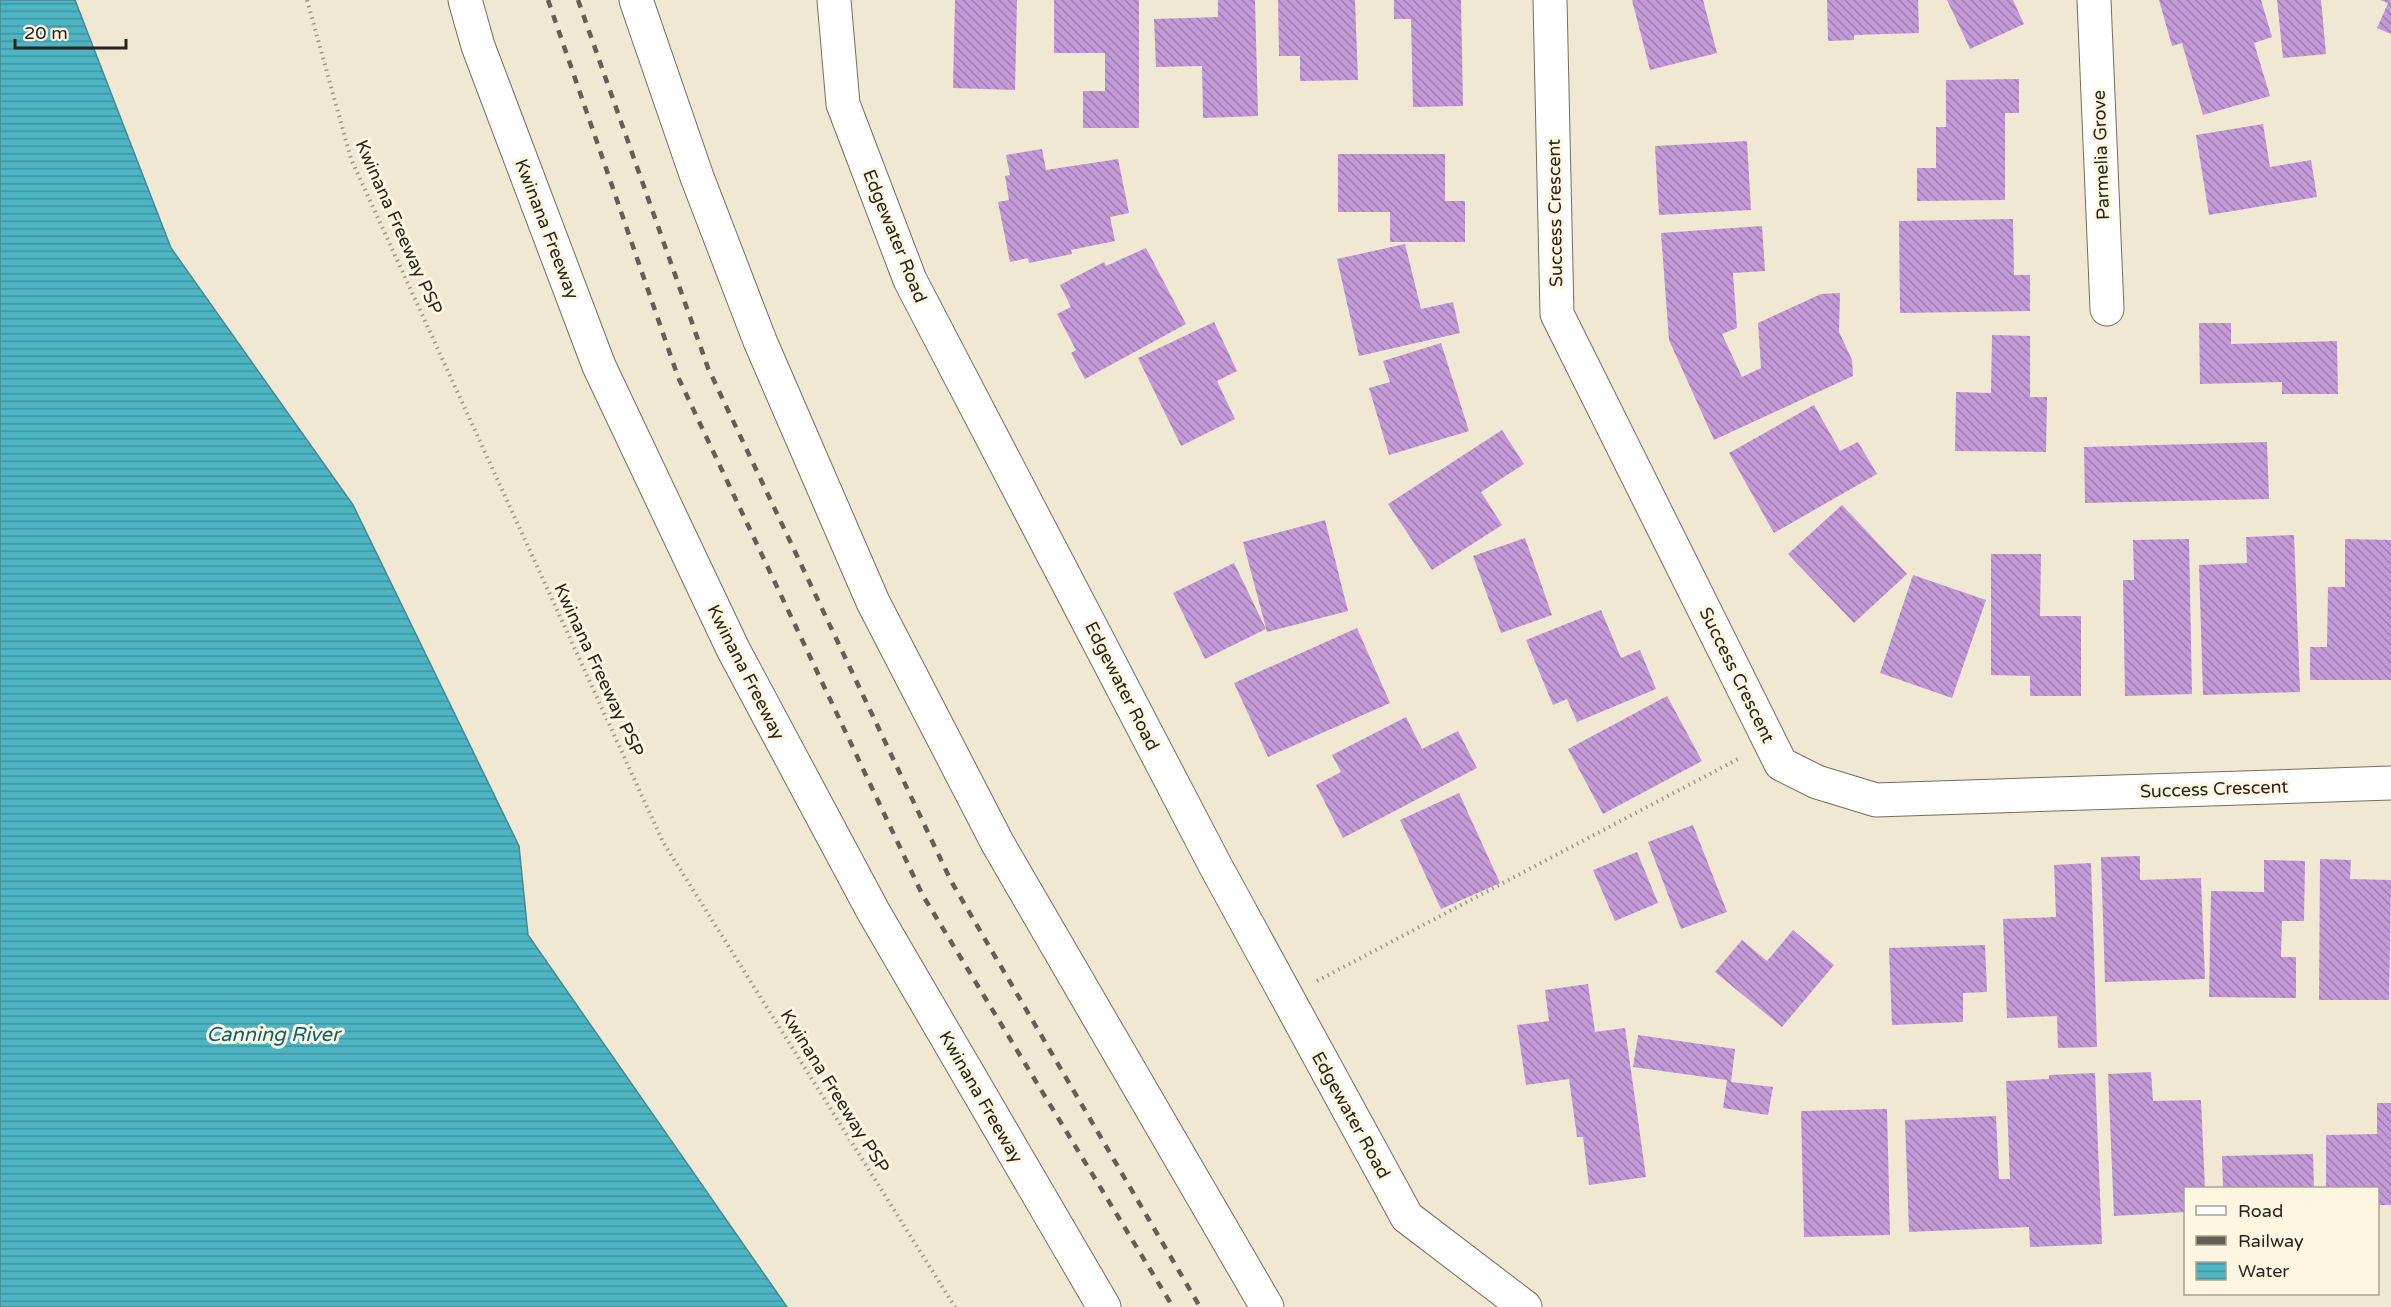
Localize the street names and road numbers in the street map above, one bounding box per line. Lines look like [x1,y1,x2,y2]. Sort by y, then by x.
street label: Parmelia Grove [2088,90,2114,220]
street label: Kwinana Freeway PSP [351,136,447,318]
street label: Success Crescent [1543,139,1567,287]
street label: Kwinana Freeway [510,156,584,303]
street label: Edgewater Road [858,166,932,306]
street label: Kwinana Freeway PSP [549,580,649,760]
street label: Kwinana Freeway [702,601,790,744]
street label: Success Crescent [1695,604,1779,747]
street label: Edgewater Road [1080,618,1164,754]
street label: Success Crescent [2140,775,2289,803]
street label: Kwinana Freeway PSP [776,1005,894,1177]
street label: Kwinana Freeway [934,1027,1028,1167]
street label: Edgewater Road [1307,1048,1395,1182]

